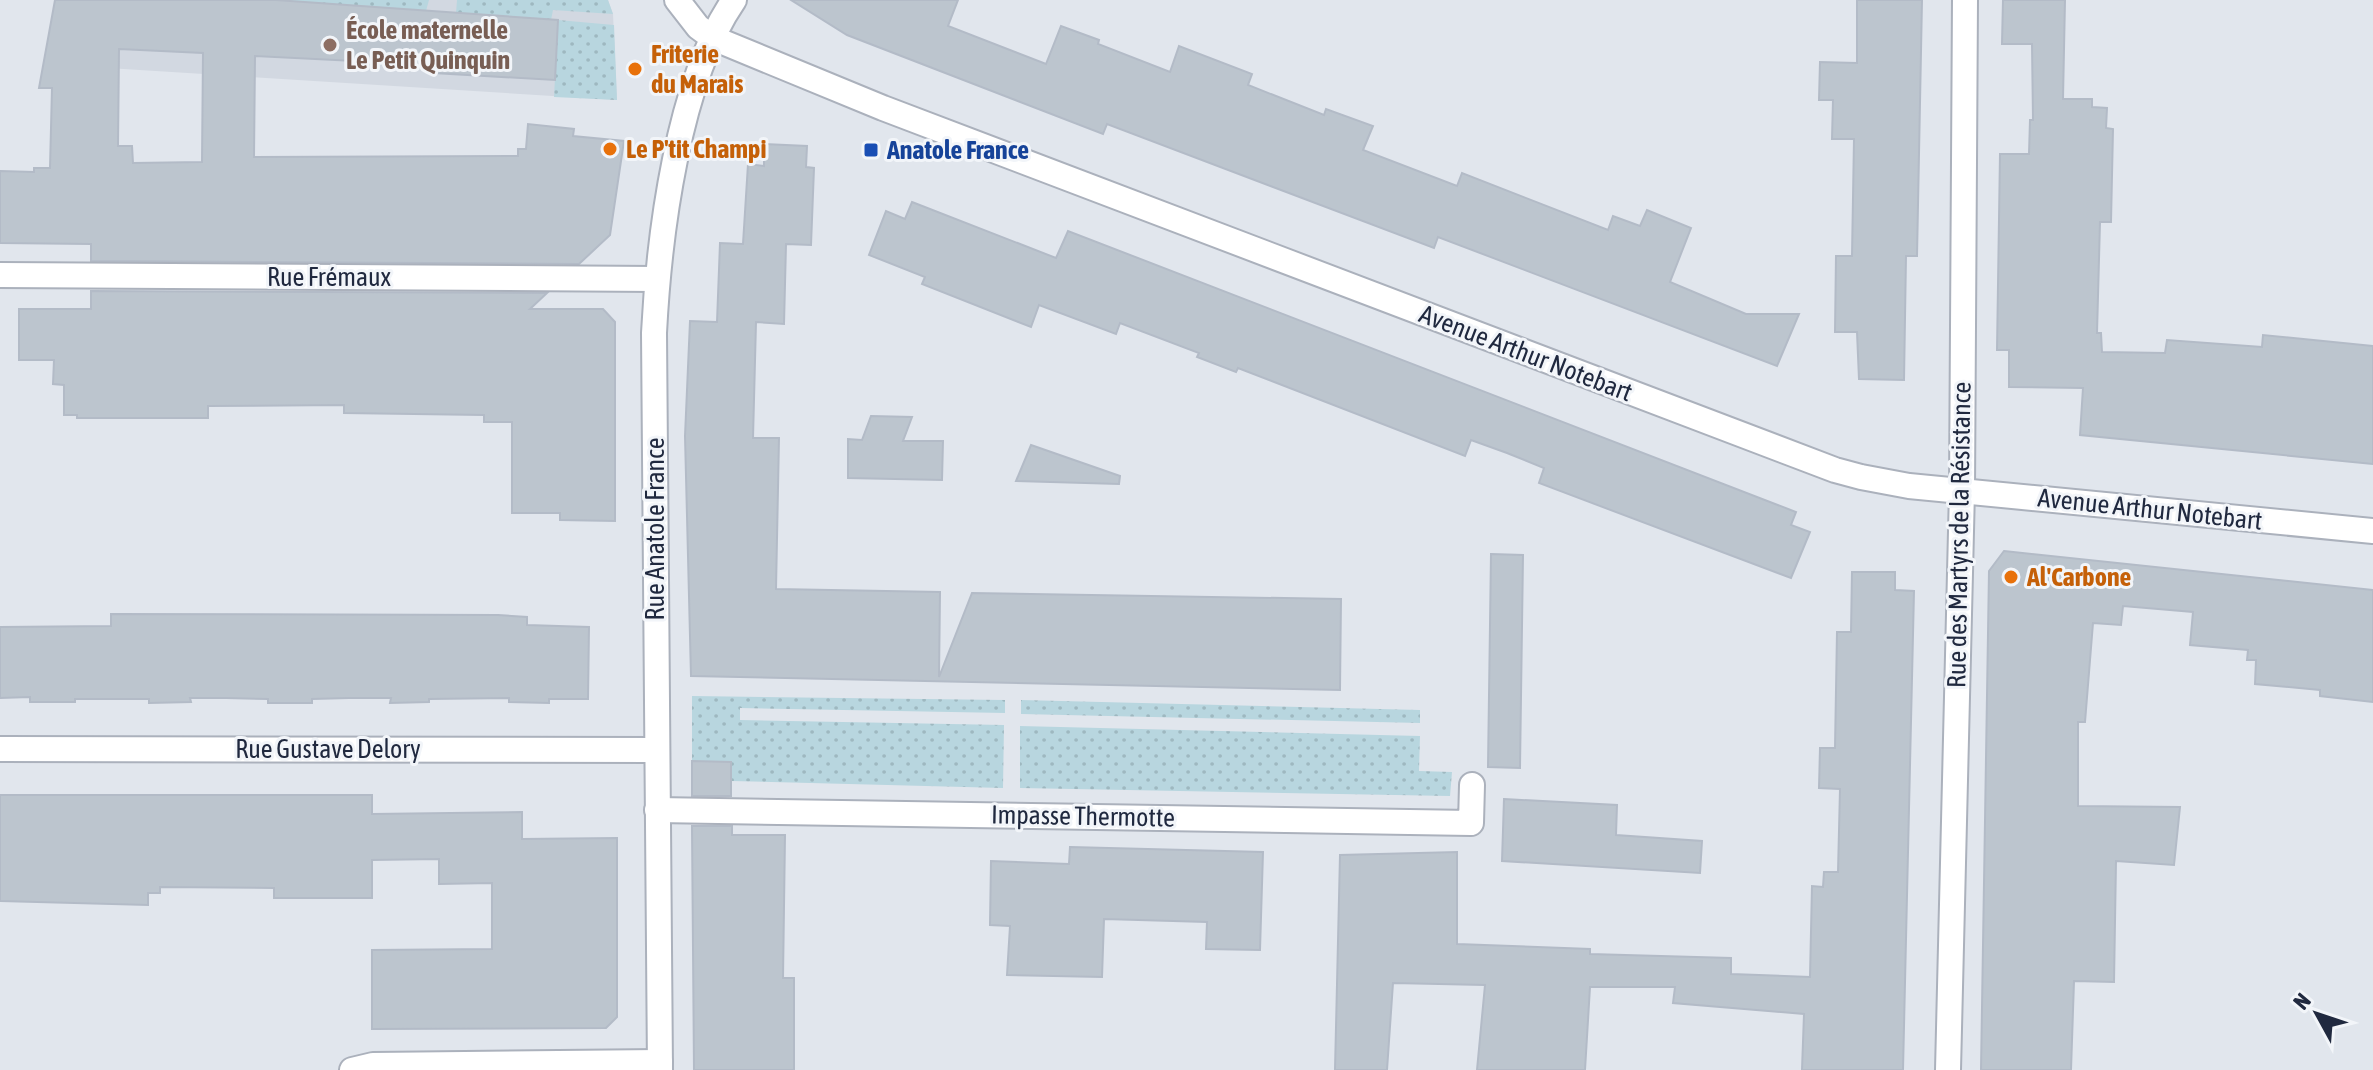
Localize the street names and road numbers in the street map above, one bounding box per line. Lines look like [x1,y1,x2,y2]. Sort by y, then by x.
street label: Rue Frémaux [267,262,392,292]
street label: Avenue Arthur Notebart [1415,299,1637,407]
street label: Rue des Martyrs de la Résistance [1941,382,1977,688]
street label: Rue Anatole France [640,437,670,621]
street label: Avenue Arthur Notebart [2036,482,2264,536]
street label: Rue Gustave Delory [235,734,421,764]
street label: Impasse Thermotte [991,799,1175,833]

